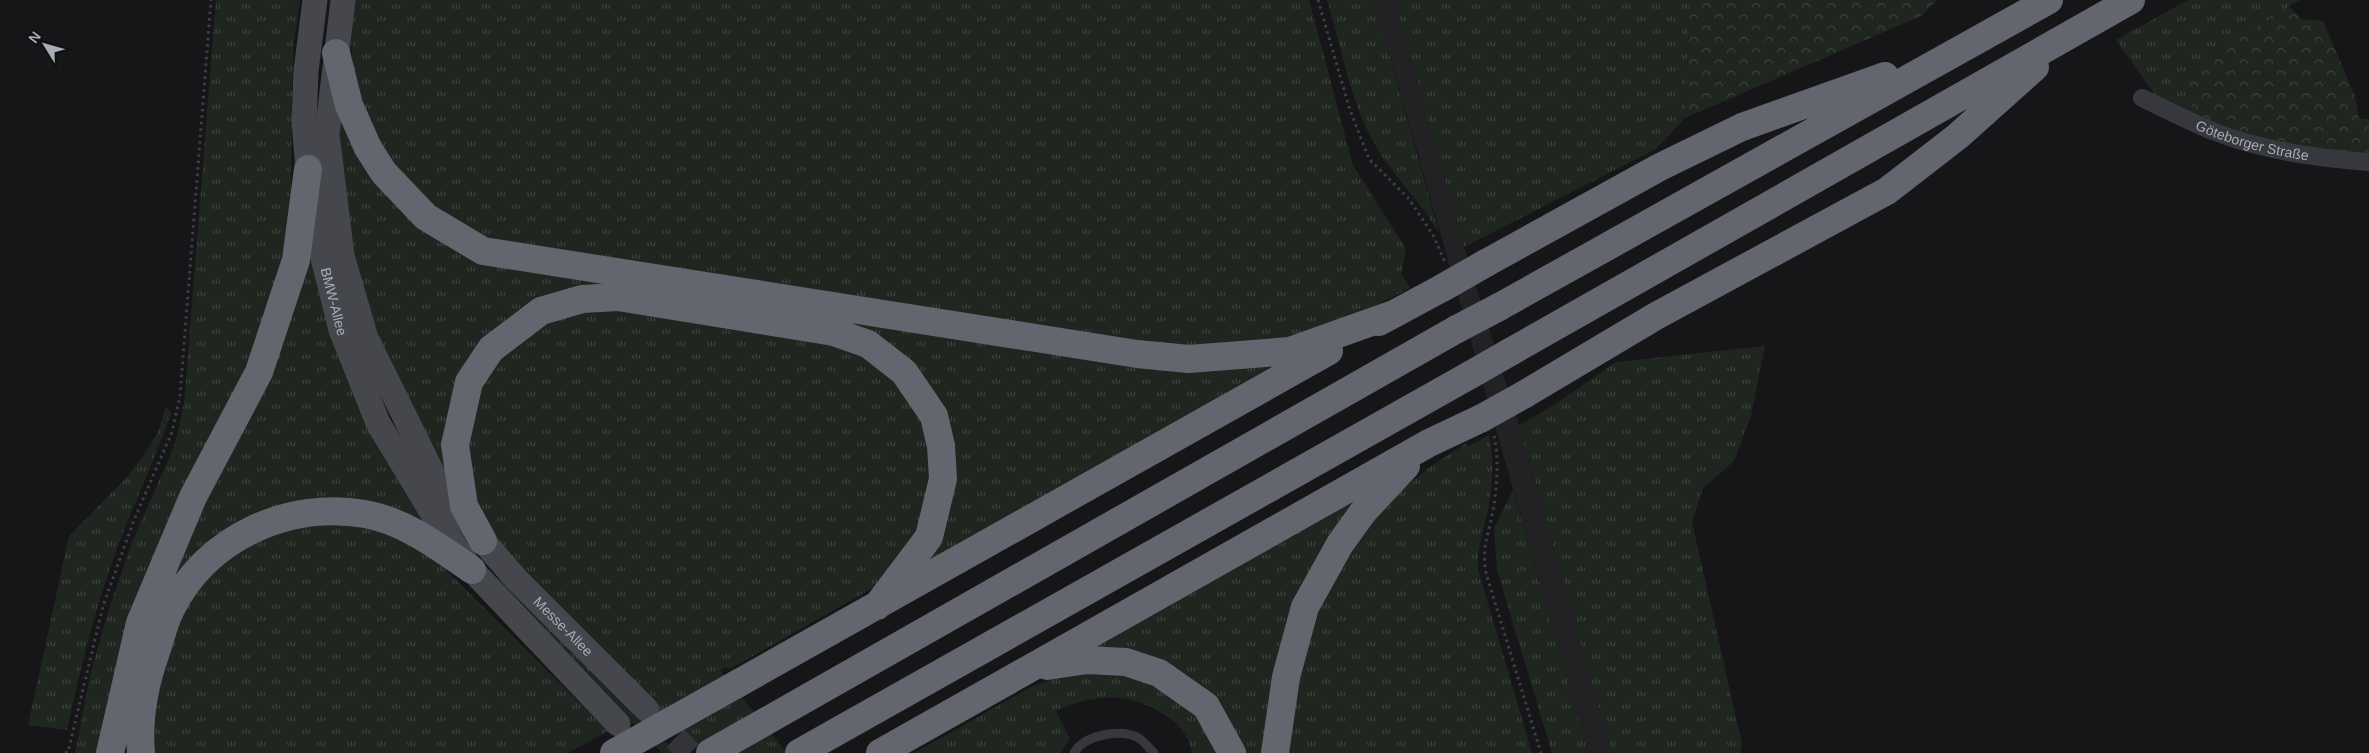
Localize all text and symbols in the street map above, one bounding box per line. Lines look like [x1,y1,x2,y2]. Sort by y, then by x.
north arrow [20,20,70,70]
text: N [25,28,44,46]
street label: Göteborger Straße [2193,117,2310,163]
street label: BMW-Allee [318,266,351,338]
street label: Messe-Allee [530,593,596,659]

